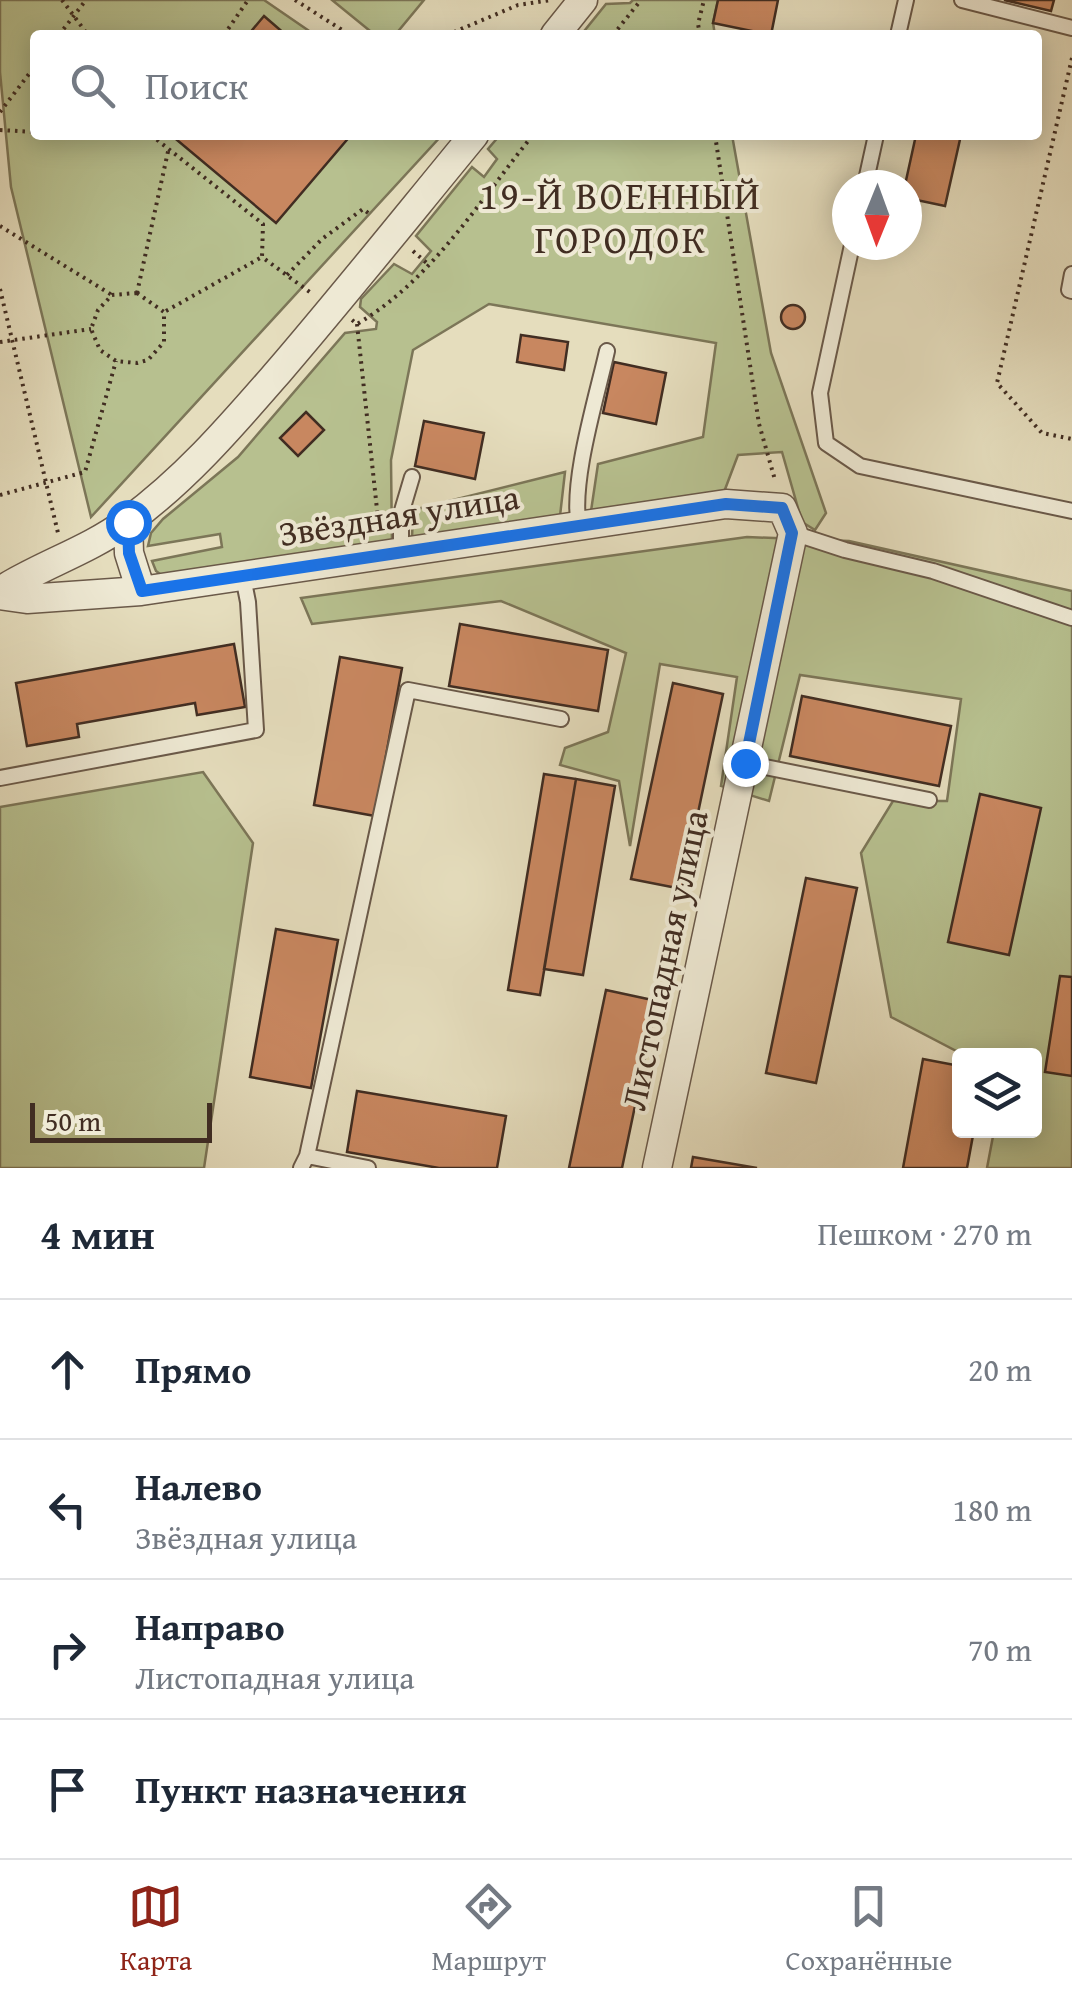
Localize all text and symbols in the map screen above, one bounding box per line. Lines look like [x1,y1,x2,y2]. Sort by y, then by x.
search box [30,30,1042,140]
text: Поиск [145,57,248,113]
icon: search [65,58,120,113]
district label: 19-Й ВОЕННЫЙ ГОРОДОК [480,167,762,267]
north arrow [832,170,922,260]
street label: Звёздная улица [275,471,523,559]
route start [106,500,152,546]
route end [723,741,769,787]
street label: Листопадная улица [607,805,721,1115]
map controls [952,1048,1042,1138]
button: layers [952,1048,1042,1138]
scale bar [30,1098,212,1142]
text: 50 m [45,1100,101,1141]
text: 4 мин [40,1203,155,1264]
text: Пешком · 270 m [817,1210,1032,1257]
text: Прямо [135,1341,251,1397]
icon: ahead [40,1342,95,1397]
text: 20 m [968,1346,1032,1393]
text: Налево [135,1458,262,1514]
icon: left [40,1482,95,1537]
text: 180 m [953,1486,1032,1533]
text: Звёздная улица [135,1514,357,1561]
text: Направо [135,1598,285,1654]
icon: right [40,1622,95,1677]
text: 70 m [968,1626,1032,1673]
text: Листопадная улица [135,1654,414,1701]
text: Пункт назначения [135,1761,467,1817]
icon: arrive [40,1762,95,1817]
tab: Карта [120,1879,192,1980]
tab: Маршрут [432,1879,546,1980]
tab: Сохранённые [785,1879,952,1980]

